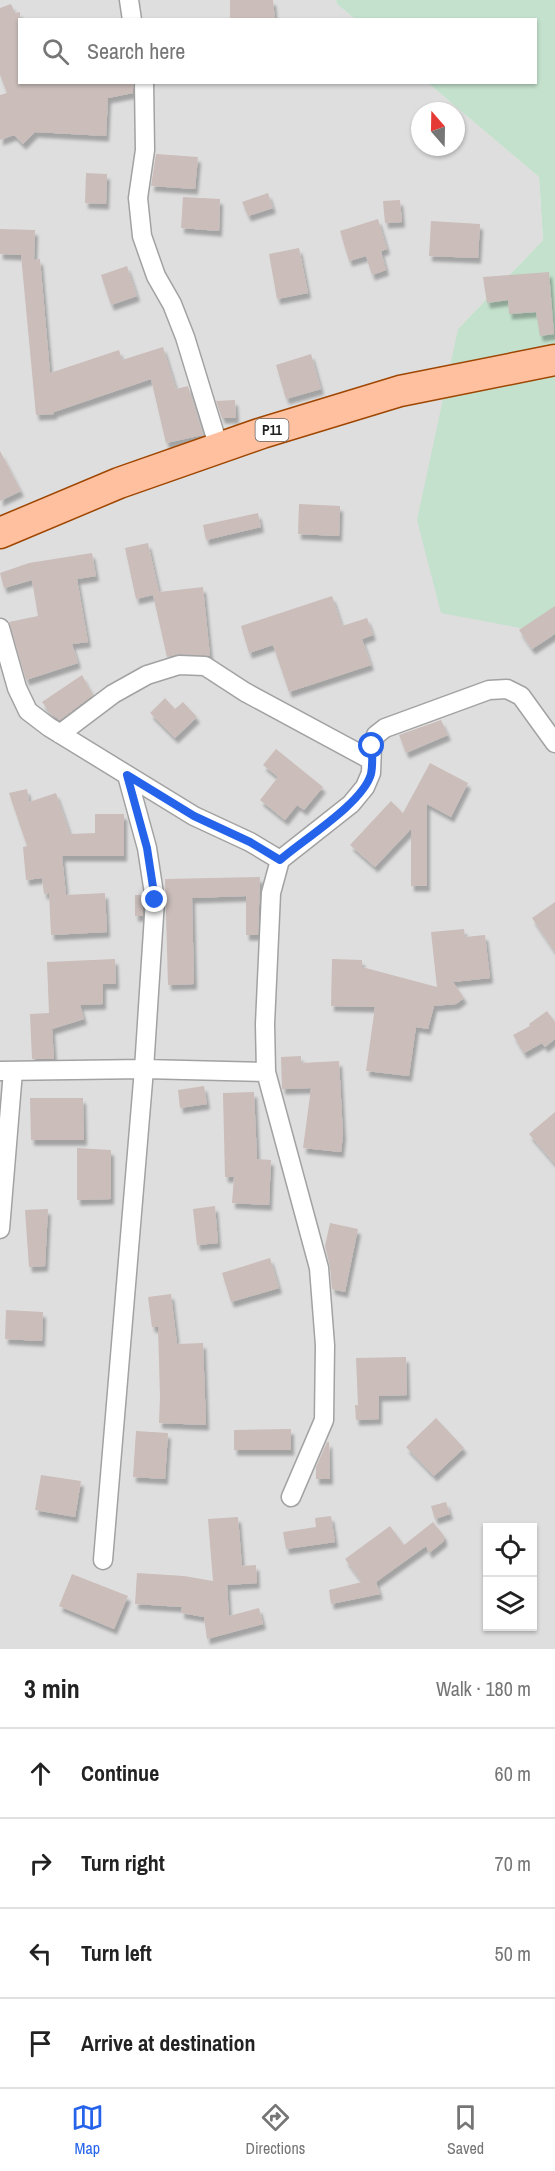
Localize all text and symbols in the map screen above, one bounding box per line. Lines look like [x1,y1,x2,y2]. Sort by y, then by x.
search box [18,18,537,84]
icon: search [39,35,72,68]
text: Search here [87,36,185,66]
north arrow [411,102,465,156]
road number: P11 [256,419,288,441]
route start [358,732,384,758]
route end [141,886,167,912]
map controls [483,1523,537,1631]
button: locate [483,1523,537,1577]
button: layers [483,1577,537,1631]
text: 3 min [24,1671,80,1706]
text: Walk · 180 m [436,1675,531,1702]
icon: ahead [24,1757,57,1790]
text: Continue [81,1758,159,1788]
text: 60 m [495,1760,531,1787]
icon: right [24,1847,57,1880]
text: Turn right [81,1848,165,1878]
text: 70 m [495,1850,531,1877]
icon: left [24,1937,57,1970]
text: Turn left [81,1938,152,1968]
text: 50 m [495,1940,531,1967]
icon: arrive [24,2027,57,2060]
text: Arrive at destination [81,2028,255,2058]
tab: Map [71,2101,104,2159]
tab: Directions [245,2101,305,2159]
tab: Saved [447,2101,484,2159]

